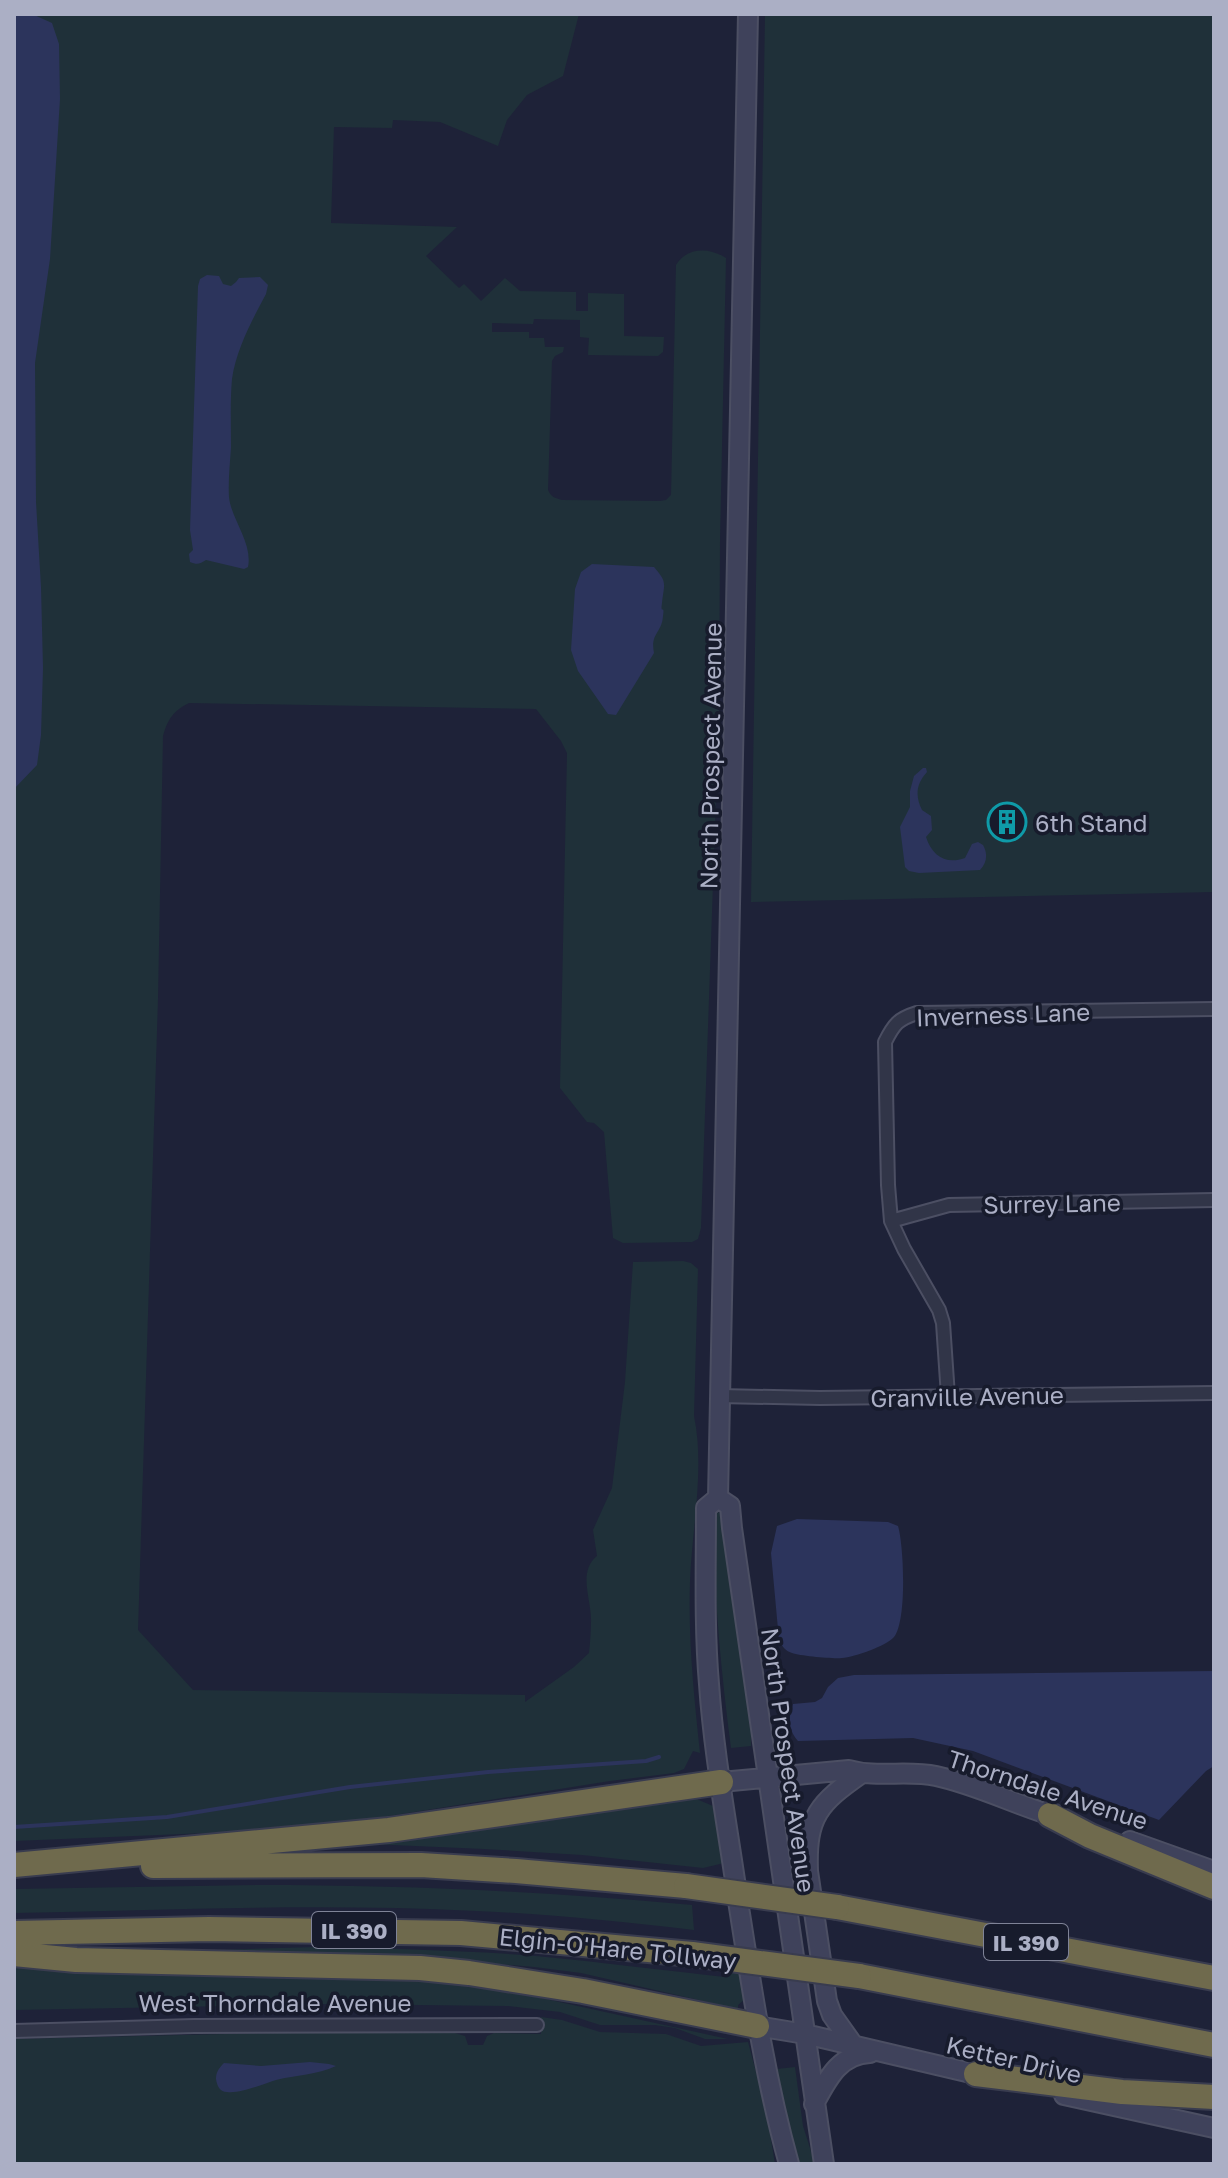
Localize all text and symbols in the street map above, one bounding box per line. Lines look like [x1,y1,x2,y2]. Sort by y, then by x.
street label: North Prospect Avenue [693,622,727,890]
building icon: 6th Stand [986,801,1028,843]
place label: 6th Stand [1035,808,1147,837]
street label: Inverness Lane [915,996,1091,1032]
street label: Surrey Lane [983,1187,1121,1219]
street label: Granville Avenue [870,1380,1064,1412]
street label: North Prospect Avenue [756,1626,822,1894]
street label: Thorndale Avenue [944,1743,1152,1835]
road number: IL 390 [312,1912,396,1948]
street label: Elgin-O'Hare Tollway [498,1921,738,1975]
road number: IL 390 [984,1924,1068,1960]
street label: West Thorndale Avenue [139,1988,411,2017]
street label: Ketter Drive [944,2029,1084,2089]

